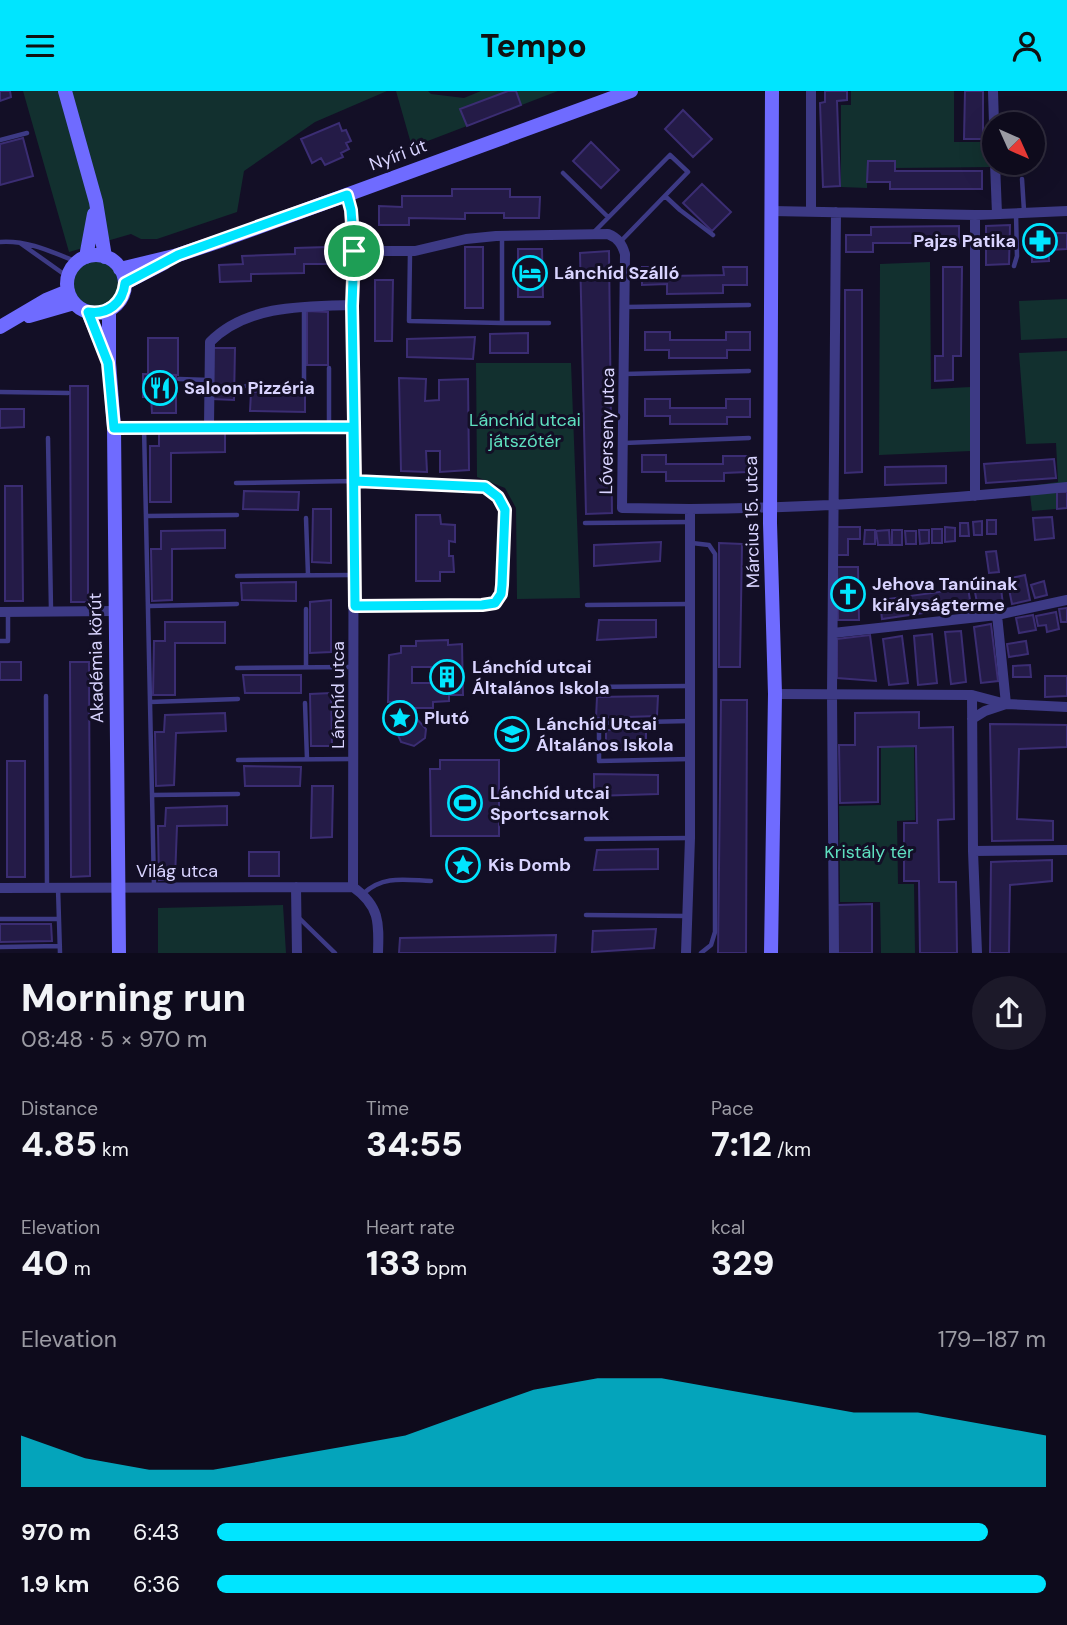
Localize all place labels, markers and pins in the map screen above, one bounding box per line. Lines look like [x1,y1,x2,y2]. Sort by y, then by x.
pin [324,221,384,281]
pharmacy icon: Pajzs Patika [1021,222,1059,260]
place label: Pajzs Patika [913,229,1016,253]
hotel icon: Lánchíd Szálló [511,254,549,292]
place label: Lánchíd Szálló [554,261,679,285]
restaurant icon: Saloon Pizzéria [141,369,179,407]
place label: Saloon Pizzéria [184,376,315,400]
place label: Jehova Tanúinak királyságterme [872,572,1018,617]
church icon: Jehova Tanúinak királyságterme [829,575,867,613]
place label: Lánchíd utcai Általános Iskola [472,655,610,700]
building icon: Lánchíd utcai Általános Iskola [428,658,466,696]
place icon: Plutó [381,699,419,737]
place label: Plutó [424,706,470,730]
place label: Lánchíd Utcai Általános Iskola [536,712,674,757]
school or university icon: Lánchíd Utcai Általános Iskola [493,715,531,753]
place label: Lánchíd utcai Sportcsarnok [490,781,610,826]
sports icon: Lánchíd utcai Sportcsarnok [446,784,484,822]
place icon: Kis Domb [444,846,482,884]
place label: Kis Domb [488,853,571,877]

